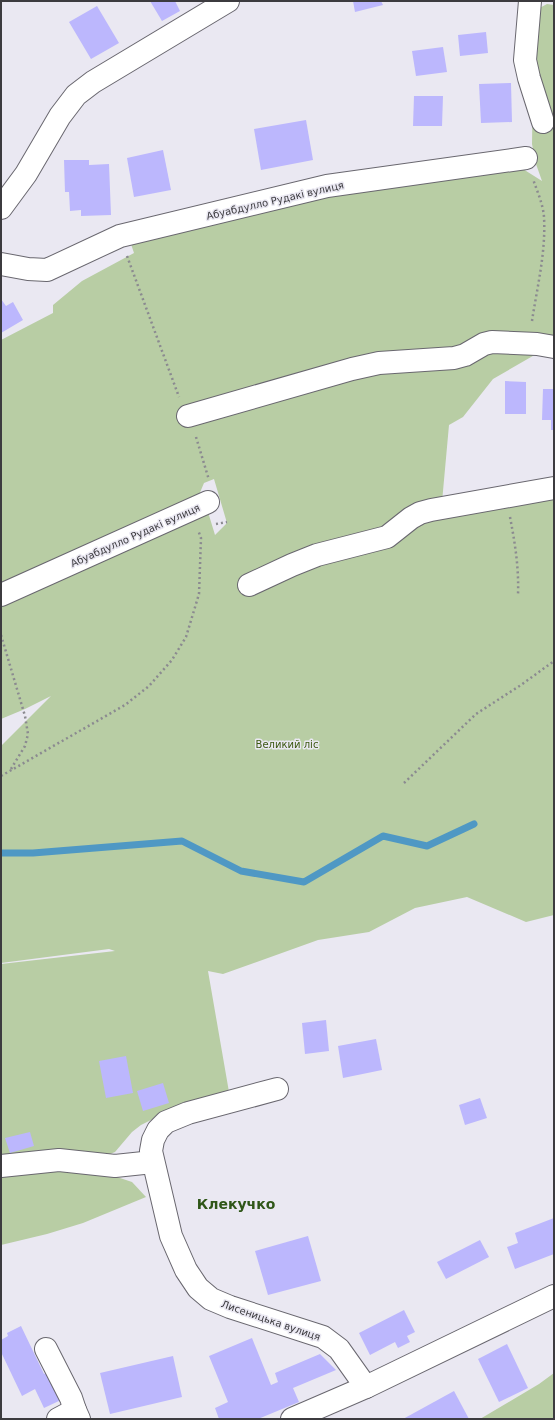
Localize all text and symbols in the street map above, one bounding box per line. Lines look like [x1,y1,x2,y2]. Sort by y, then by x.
street label: Абуабдулло Рудакі вулиця [205,179,345,222]
street label: Абуабдулло Рудакі вулиця [69,502,202,569]
park label: Великий ліс [256,739,318,750]
district label: Клекучко [197,1196,276,1212]
street label: Лисеницька вулиця [220,1298,322,1343]

